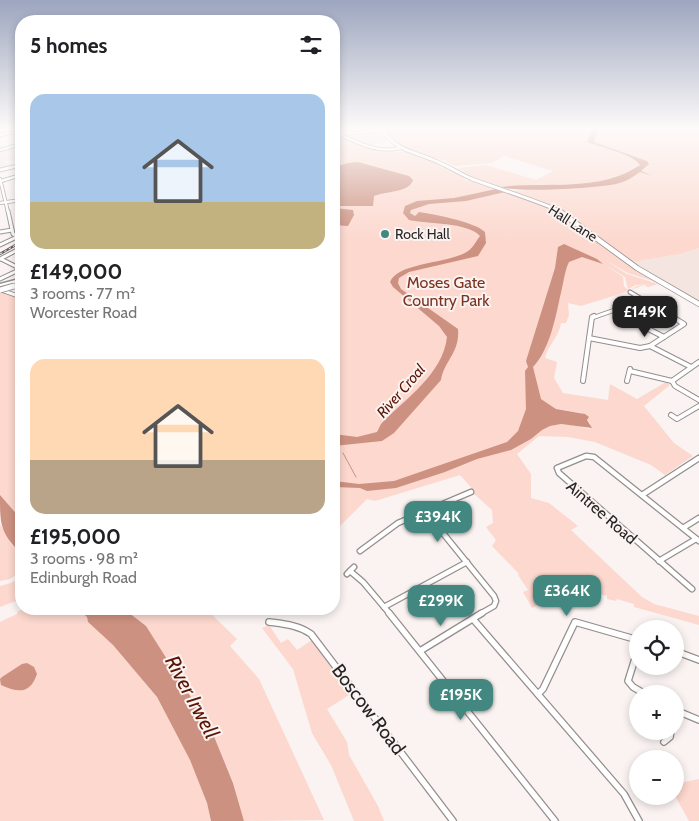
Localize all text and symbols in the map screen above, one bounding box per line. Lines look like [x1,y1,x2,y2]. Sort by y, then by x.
icon: filters [297,31,325,59]
text: 5 homes [30,33,108,58]
icon: home [133,126,223,216]
street label: Hall Lane [545,200,601,246]
place label: Rock Hall [395,225,450,243]
marker: Rock Hall [379,228,391,240]
text: £149,000 [30,259,122,284]
park label: Moses Gate Country Park [403,273,490,310]
text: 3 rooms · 77 m² [30,284,135,303]
pin: £149K [610,296,680,338]
text: £149K [623,302,667,321]
text: Worcester Road [30,303,137,322]
water label: River Croal [373,360,429,421]
icon: home [133,391,223,481]
street label: Aintree Road [563,477,641,548]
pin: £394K [403,500,473,543]
text: £394K [415,507,461,526]
text: £195,000 [30,524,121,549]
text: 3 rooms · 98 m² [30,549,138,568]
text: Edinburgh Road [30,568,137,587]
pin: £364K [532,574,602,617]
text: £364K [544,581,590,600]
pin: £299K [406,584,476,627]
text: £299K [419,591,463,610]
map controls [629,620,684,805]
button: locate [629,620,684,675]
water label: River Irwell [160,651,225,743]
street label: Boscow Road [327,659,410,759]
pin: £195K [426,678,496,721]
text: £195K [440,685,482,704]
button: + [629,685,684,740]
button: − [629,750,684,805]

